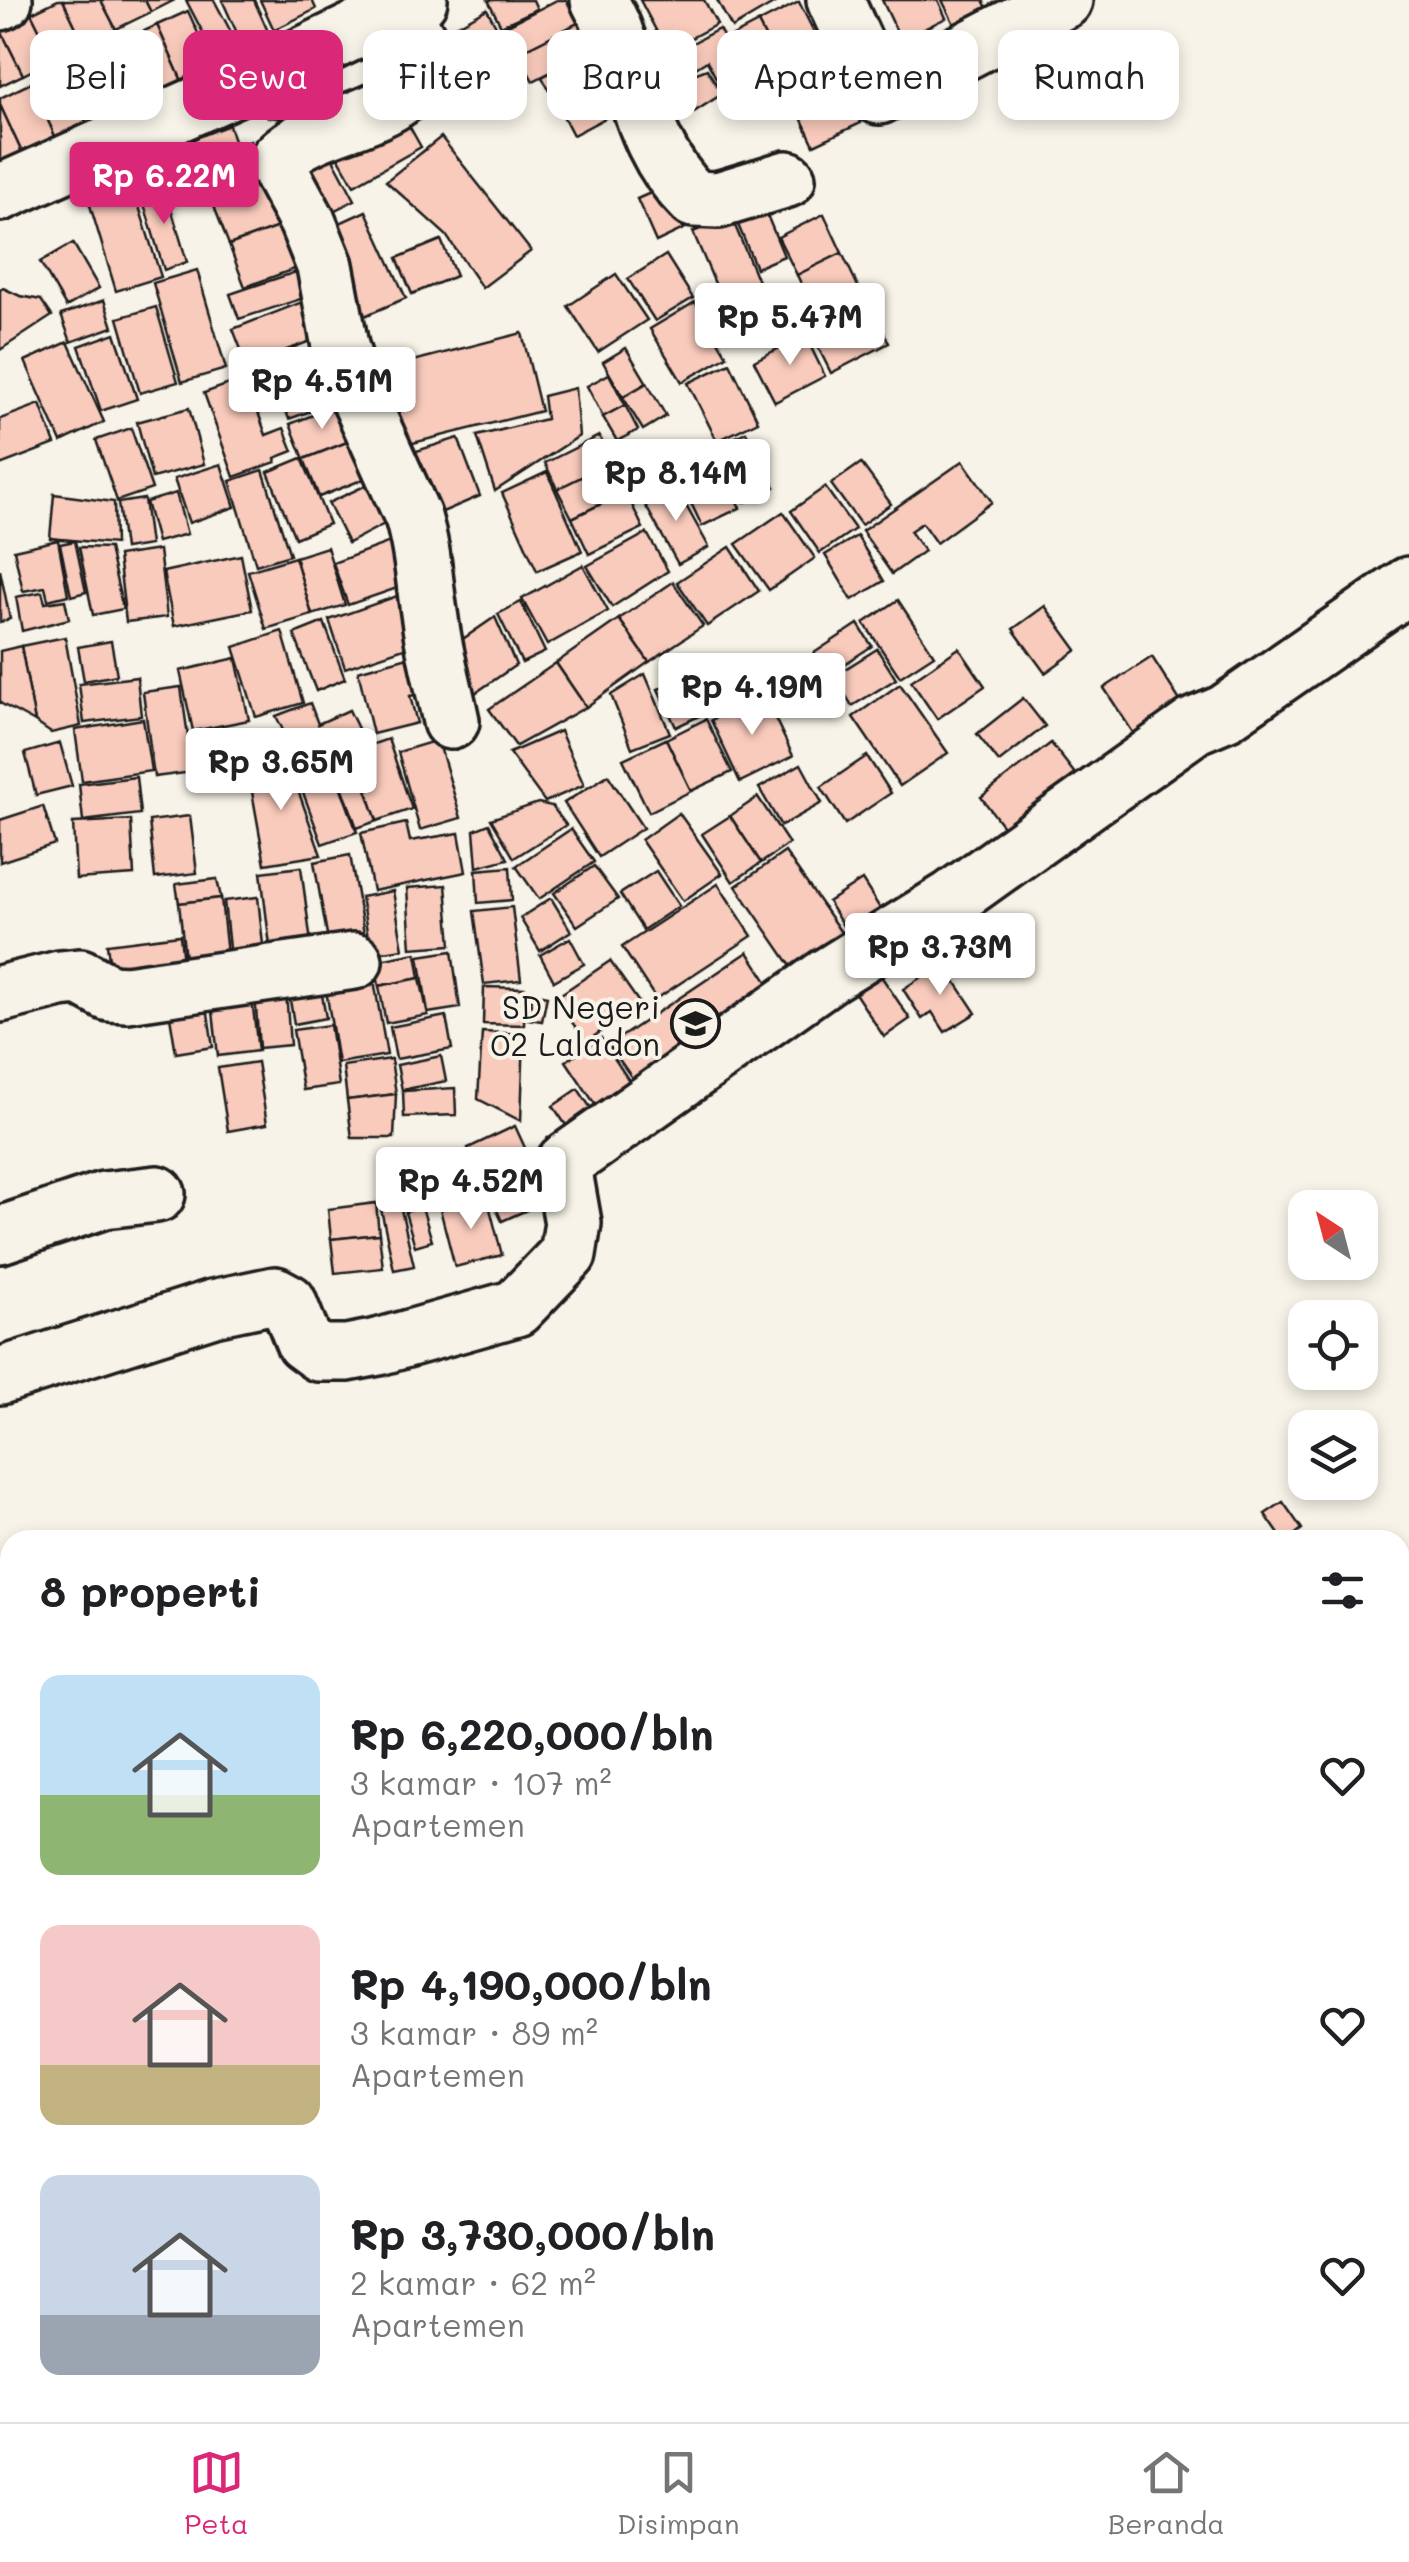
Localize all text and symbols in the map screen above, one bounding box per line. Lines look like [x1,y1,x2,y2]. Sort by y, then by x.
chip: Beli [30,30,163,120]
chip: Sewa [183,30,343,120]
chip: Filter [363,30,527,120]
chip: Baru [547,30,697,120]
chip: Apartemen [717,30,978,120]
chip: Rumah [998,30,1179,120]
pin: Rp 6.22M [61,142,267,227]
text: Rp 6.22M [92,153,236,195]
pin: Rp 5.47M [687,283,893,368]
text: Rp 5.47M [717,294,863,336]
pin: Rp 4.51M [219,347,425,432]
text: Rp 4.51M [251,358,393,400]
pin: Rp 8.14M [573,439,779,524]
text: Rp 8.14M [604,450,748,492]
pin: Rp 4.19M [649,653,855,738]
text: Rp 4.19M [680,664,824,706]
pin: Rp 3.65M [178,728,384,813]
text: Rp 3.65M [208,739,354,781]
pin: Rp 3.73M [837,913,1043,998]
text: Rp 3.73M [867,924,1013,966]
place label: SD Negeri 02 Laladon [490,985,660,1064]
school or university icon: SD Negeri 02 Laladon [669,998,721,1050]
pin: Rp 4.52M [368,1147,574,1232]
text: Rp 4.52M [398,1158,544,1200]
north arrow [1288,1190,1378,1280]
map controls [1288,1190,1378,1500]
button: locate [1288,1300,1378,1390]
button: layers [1288,1410,1378,1500]
text: 8 properti [40,1563,261,1618]
icon: filters [1315,1563,1370,1618]
text: Rp 6,220,000/bln [350,1706,714,1761]
icon: home [120,1715,240,1835]
icon: heart [1315,1748,1370,1803]
text: 3 kamar · 107 m² [350,1761,612,1803]
text: Apartemen [350,1803,525,1845]
text: Rp 4,190,000/bln [350,1956,712,2011]
icon: home [120,1965,240,2085]
icon: heart [1315,1998,1370,2053]
text: 3 kamar · 89 m² [350,2011,598,2053]
text: Apartemen [350,2053,525,2095]
text: Rp 3,730,000/bln [350,2206,715,2261]
icon: home [120,2215,240,2335]
icon: heart [1315,2248,1370,2303]
text: 2 kamar · 62 m² [350,2261,596,2303]
text: Apartemen [350,2303,525,2345]
tab: Peta [184,2445,248,2541]
tab: Disimpan [617,2445,739,2541]
tab: Beranda [1108,2445,1225,2541]

